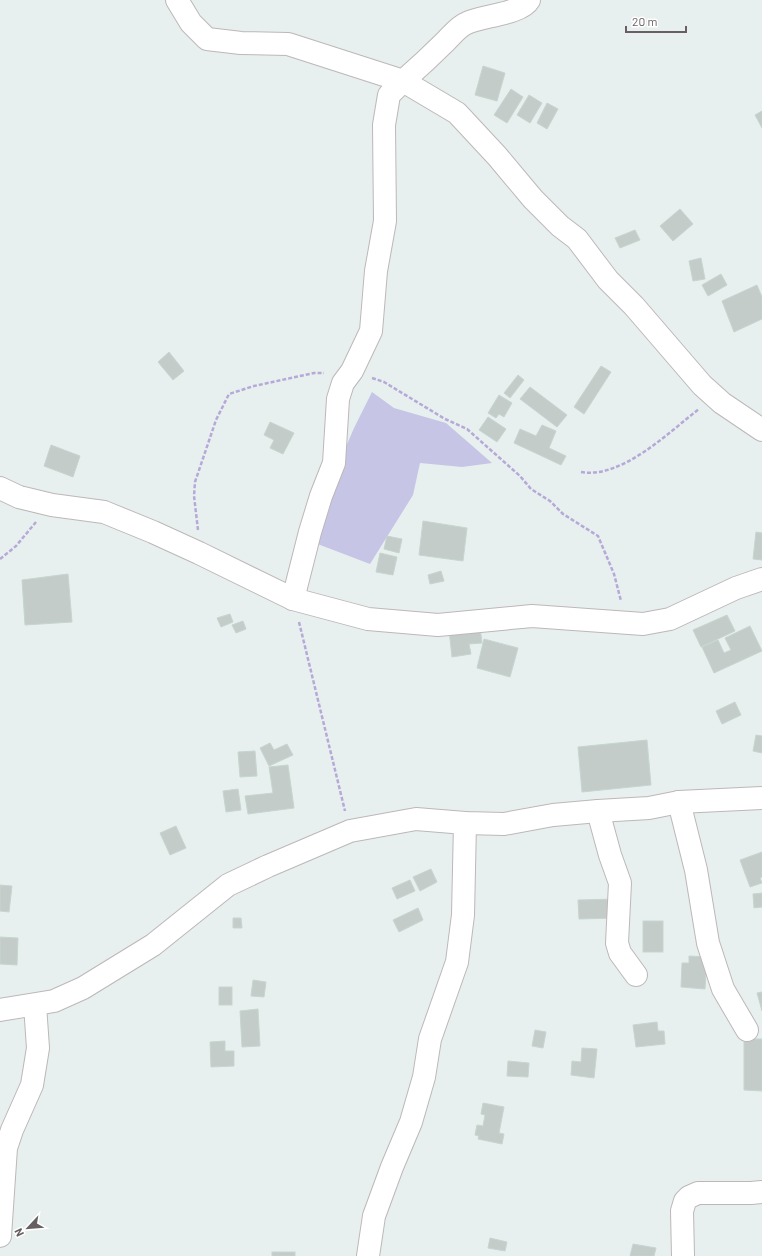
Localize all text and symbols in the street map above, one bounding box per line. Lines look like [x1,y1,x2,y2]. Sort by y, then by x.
scale bar [626,8,686,34]
text: 20 m [632,14,658,28]
north arrow [8,1208,48,1248]
text: N [11,1226,26,1239]

